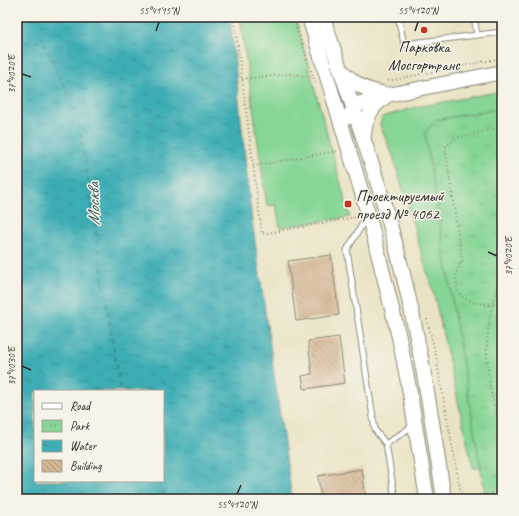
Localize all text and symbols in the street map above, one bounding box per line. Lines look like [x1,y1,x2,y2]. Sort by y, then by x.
text: 55°41'15"N [139,4,181,17]
text: 55°41'20"N [398,4,440,17]
marker: Парковка Мосгортранс [419,25,429,35]
place label: Парковка Мосгортранс [388,37,461,75]
text: 37°40'20"E [5,53,18,93]
water label: Москва [83,180,104,225]
place label: Проектируемый проезд № 4062 [356,186,445,224]
marker: Проектируемый проезд № 4062 [343,199,353,209]
text: 37°40'20"E [502,235,515,275]
text: 37°40'30"E [5,345,18,385]
legend [34,390,164,482]
text: Road [70,398,92,414]
text: Park [70,418,91,434]
text: Water [70,438,98,454]
text: Building [70,458,102,474]
text: 55°41'20"N [217,498,259,511]

